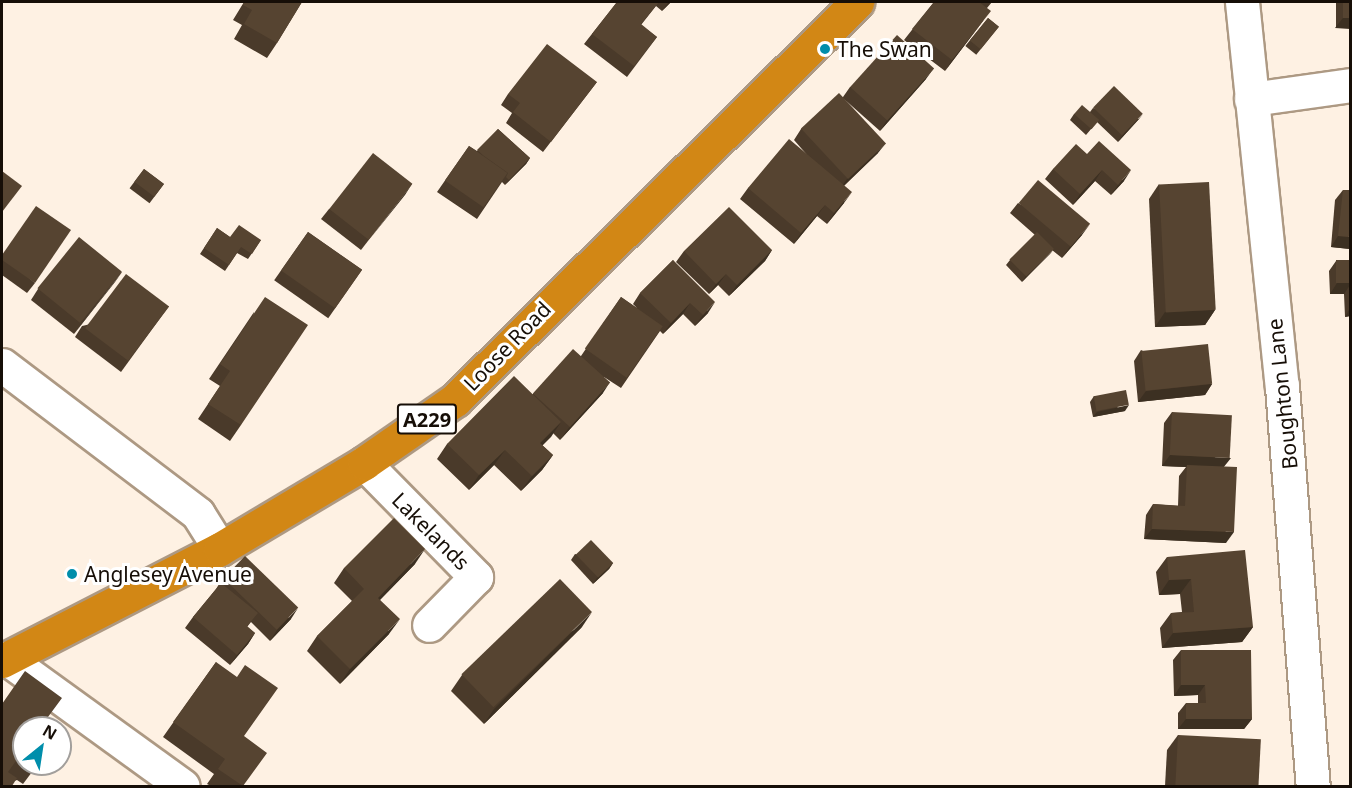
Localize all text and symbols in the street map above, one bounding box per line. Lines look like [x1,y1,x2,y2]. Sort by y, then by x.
place label: The Swan [837,36,932,62]
marker: The Swan [818,42,832,56]
street label: Loose Road [458,296,556,396]
street label: Boughton Lane [1262,317,1302,471]
road number: A229 [396,402,458,436]
street label: Lakelands [387,487,475,575]
place label: Anglesey Avenue [84,561,252,587]
marker: Anglesey Avenue [65,567,79,581]
north arrow [12,716,72,776]
text: N [39,719,61,745]

